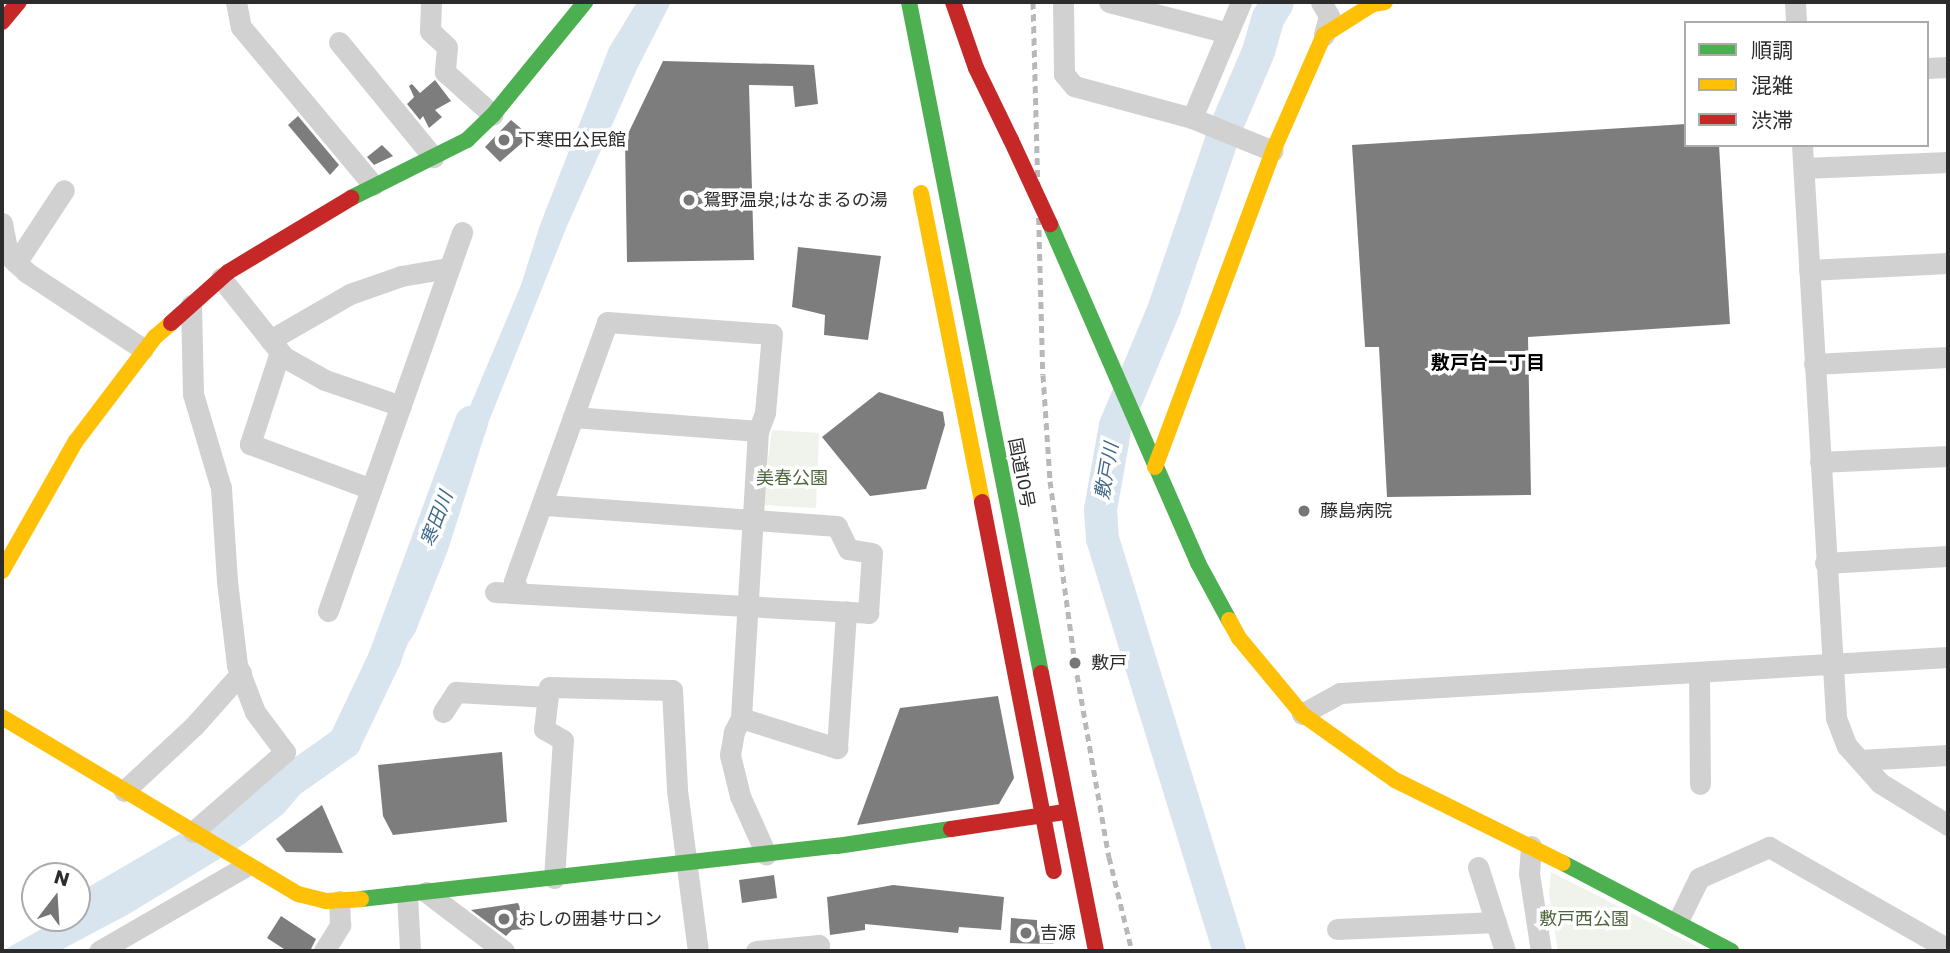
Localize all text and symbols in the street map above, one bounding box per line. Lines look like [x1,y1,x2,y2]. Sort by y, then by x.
legend [1684,21,1929,147]
text: 順調 [1751,36,1793,65]
text: 混雑 [1751,71,1793,100]
text: 渋滞 [1751,106,1793,135]
place label: 下寒田公民館 [518,129,626,151]
marker: 下寒田公民館 [496,132,512,148]
place label: 鴛野温泉;はなまるの湯 [703,189,888,211]
marker: 鴛野温泉;はなまるの湯 [681,192,697,208]
district label: 敷戸台一丁目 [1431,352,1545,374]
street label: 国道10号 [1004,436,1038,510]
water label: 敷戸川 [1091,441,1123,501]
park label: 美春公園 [756,467,828,489]
water label: 寒田川 [416,488,458,550]
place label: 藤島病院 [1320,500,1392,522]
marker: 藤島病院 [1294,501,1314,521]
place label: 敷戸 [1091,652,1127,674]
marker: 敷戸 [1065,653,1085,673]
north arrow [21,862,91,932]
text: N [51,863,72,893]
place label: おしの囲碁サロン [518,908,662,930]
park label: 敷戸西公園 [1539,908,1629,930]
marker: おしの囲碁サロン [496,911,512,927]
place label: 吉源 [1040,922,1076,944]
marker: 吉源 [1018,925,1034,941]

